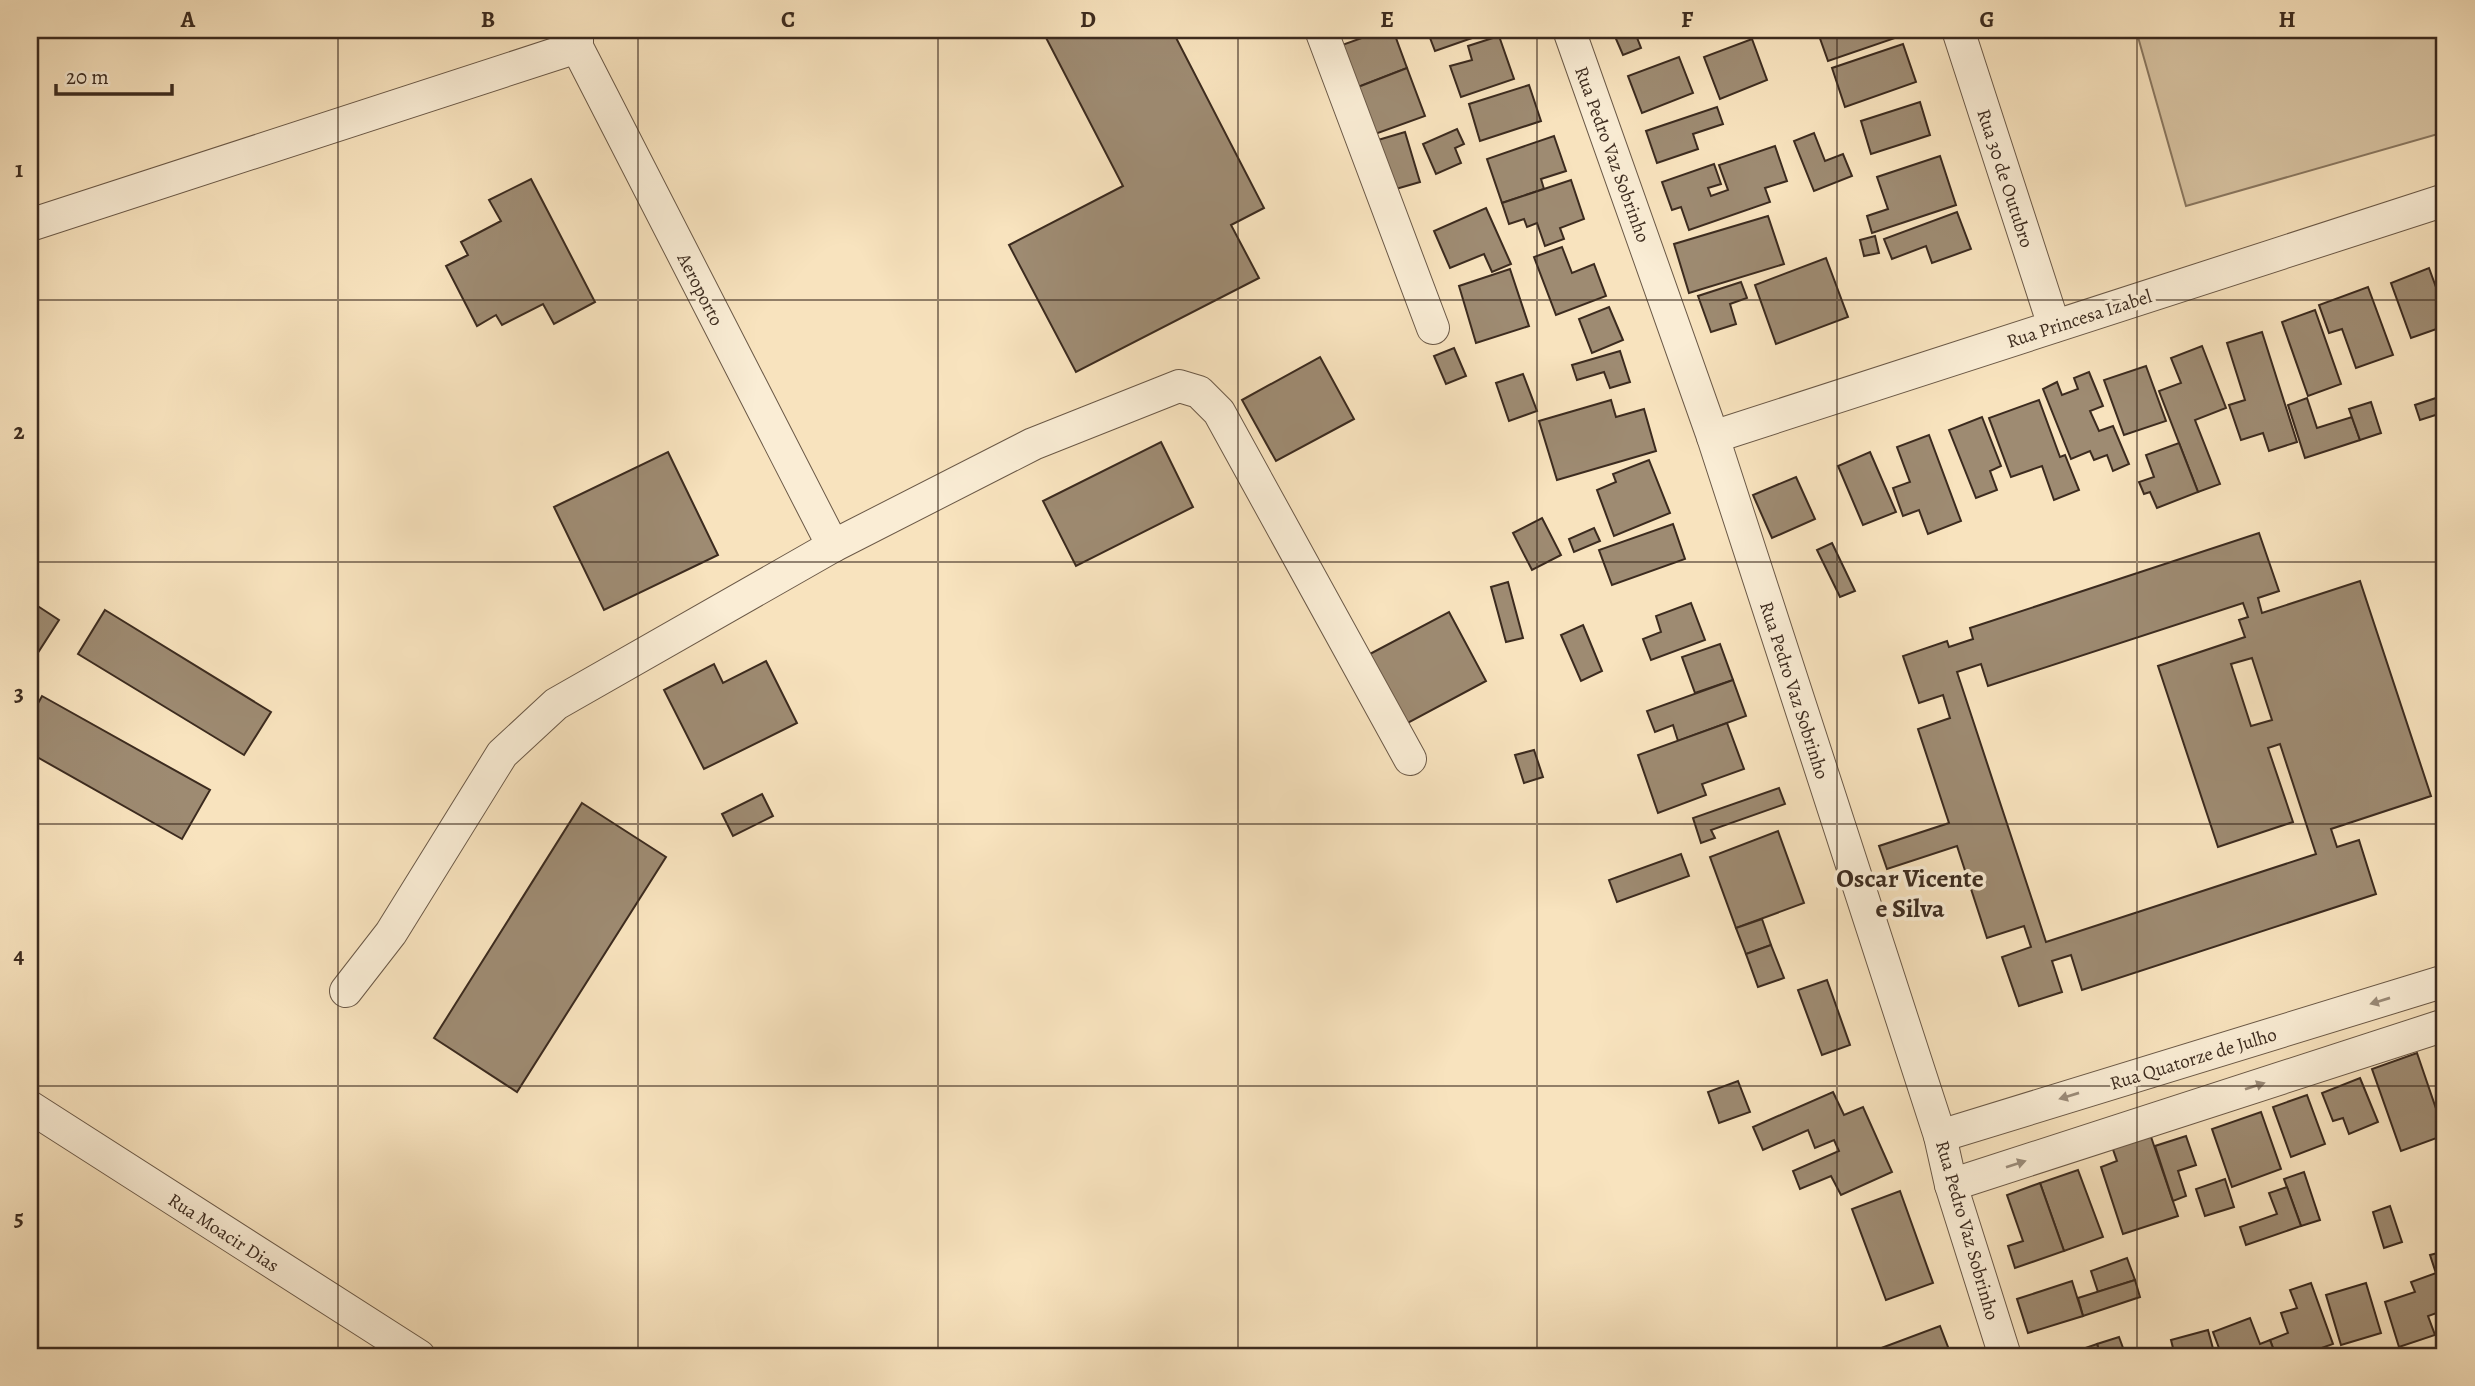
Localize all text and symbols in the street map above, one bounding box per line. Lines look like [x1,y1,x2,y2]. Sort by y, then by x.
text: A [180,4,196,35]
text: B [481,4,495,35]
text: C [781,4,795,35]
text: D [1080,4,1096,35]
text: E [1380,4,1394,35]
text: F [1681,4,1694,35]
text: G [1979,4,1995,35]
text: H [2278,4,2296,35]
scale bar [56,52,172,96]
text: 20 m [66,63,109,91]
street label: Rua Pedro Vaz Sobrinho [1568,63,1656,246]
street label: Rua 30 de Outubro [1970,106,2040,251]
text: 1 [15,154,23,185]
street label: Aeroporto [670,248,729,330]
street label: Rua Princesa Izabel [2003,283,2155,355]
text: 2 [13,416,25,447]
street label: Rua Pedro Vaz Sobrinho [1753,598,1835,783]
text: 3 [14,678,24,709]
district label: Oscar Vicente e Silva [1836,861,1984,926]
text: 4 [14,940,25,971]
one-way arrow [2369,996,2390,1007]
street label: Rua Quatorze de Julho [2107,1021,2280,1097]
one-way arrow [2245,1080,2266,1091]
one-way arrow [2058,1092,2079,1102]
street label: Rua Pedro Vaz Sobrinho [1929,1138,2005,1323]
one-way arrow [2005,1158,2026,1168]
street label: Rua Moacir Dias [163,1187,284,1278]
text: 5 [14,1202,24,1233]

